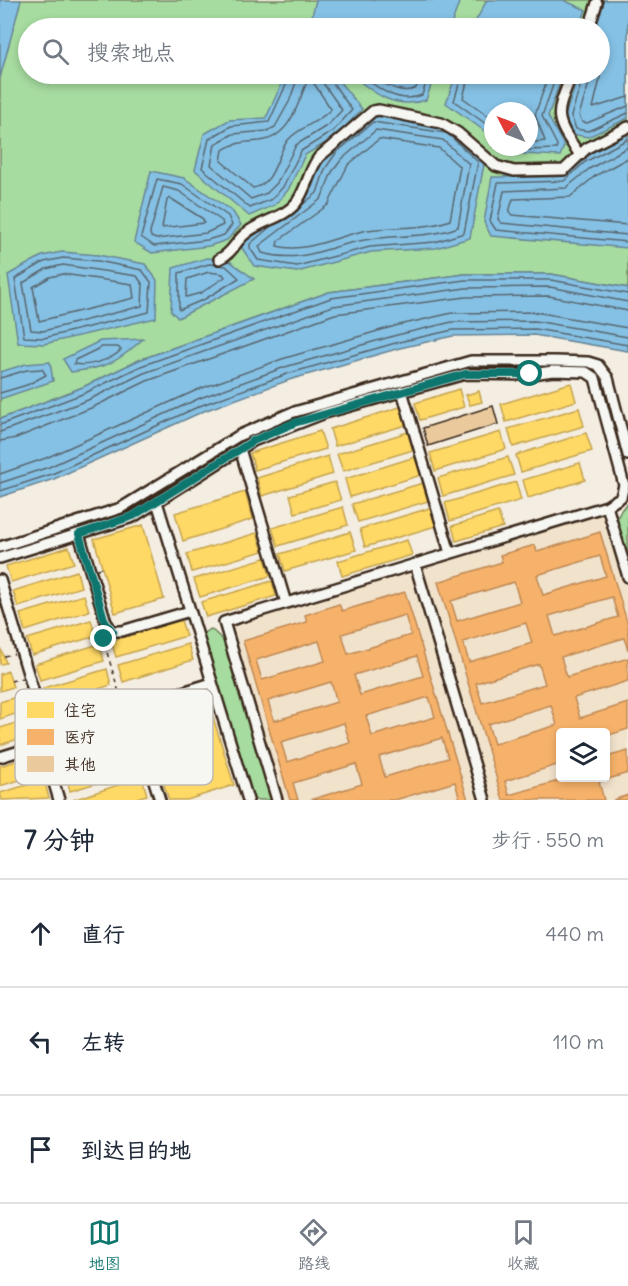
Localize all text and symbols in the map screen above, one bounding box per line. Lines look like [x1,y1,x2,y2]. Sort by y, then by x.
search box [18,18,610,84]
icon: search [39,35,72,68]
text: 搜索地点 [87,38,175,66]
north arrow [484,102,538,156]
route start [516,360,542,386]
route end [90,625,116,651]
legend [15,689,213,785]
text: 住宅 [64,700,96,720]
text: 医疗 [64,727,96,747]
map controls [556,728,610,782]
button: layers [556,728,610,782]
text: 其他 [64,754,96,774]
text: 7 分钟 [24,823,95,856]
text: 步行 · 550 m [492,827,604,852]
icon: ahead [24,917,57,950]
text: 直行 [81,920,125,948]
text: 440 m [545,921,604,946]
icon: left [24,1025,57,1058]
text: 左转 [81,1028,125,1056]
text: 110 m [553,1029,604,1054]
icon: arrive [24,1133,57,1166]
text: 到达目的地 [81,1136,191,1164]
tab: 地图 [88,1216,121,1274]
tab: 路线 [297,1216,330,1274]
tab: 收藏 [507,1216,540,1274]

